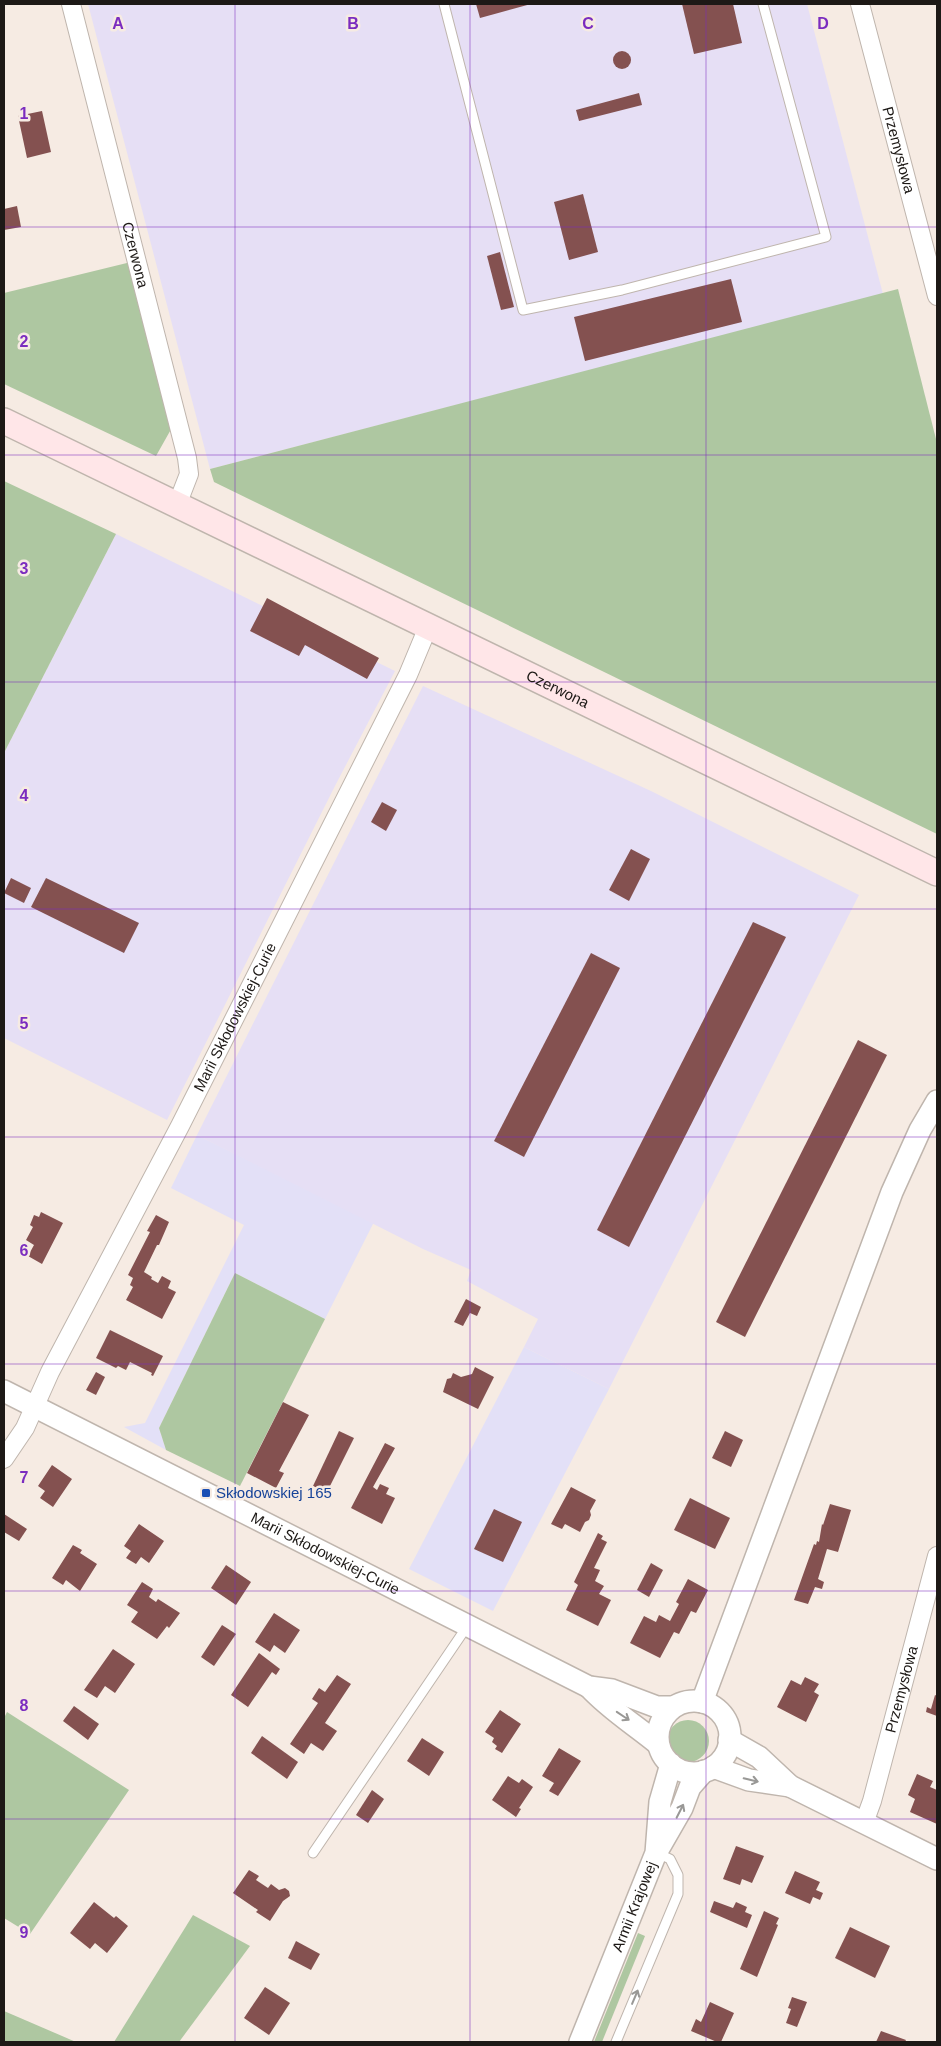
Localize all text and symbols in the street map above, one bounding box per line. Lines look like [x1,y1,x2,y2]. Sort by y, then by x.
text: A [112,15,124,32]
text: B [347,15,359,32]
text: C [582,15,594,32]
text: D [817,15,829,32]
text: 1 [20,105,29,122]
street label: Przemysłowa [879,105,919,196]
street label: Czerwona [119,220,152,290]
text: 2 [20,333,29,350]
text: 3 [20,560,29,577]
street label: Czerwona [524,666,592,711]
text: 4 [20,787,29,804]
street label: Marii Skłodowskiej-Curie [190,940,279,1094]
text: 5 [20,1015,29,1032]
text: 6 [20,1242,29,1259]
text: 7 [20,1469,29,1486]
place label: Skłodowskiej 165 [216,1484,332,1501]
marker: Skłodowskiej 165 [200,1487,212,1499]
street label: Marii Skłodowskiej-Curie [248,1508,403,1598]
street label: Przemysłowa [882,1643,921,1734]
text: 8 [20,1697,29,1714]
one-way arrow [616,1711,630,1721]
one-way arrow [742,1775,758,1785]
one-way arrow [675,1804,685,1819]
street label: Armii Krajowej [608,1859,660,1954]
text: 9 [20,1924,29,1941]
one-way arrow [631,1990,640,2005]

